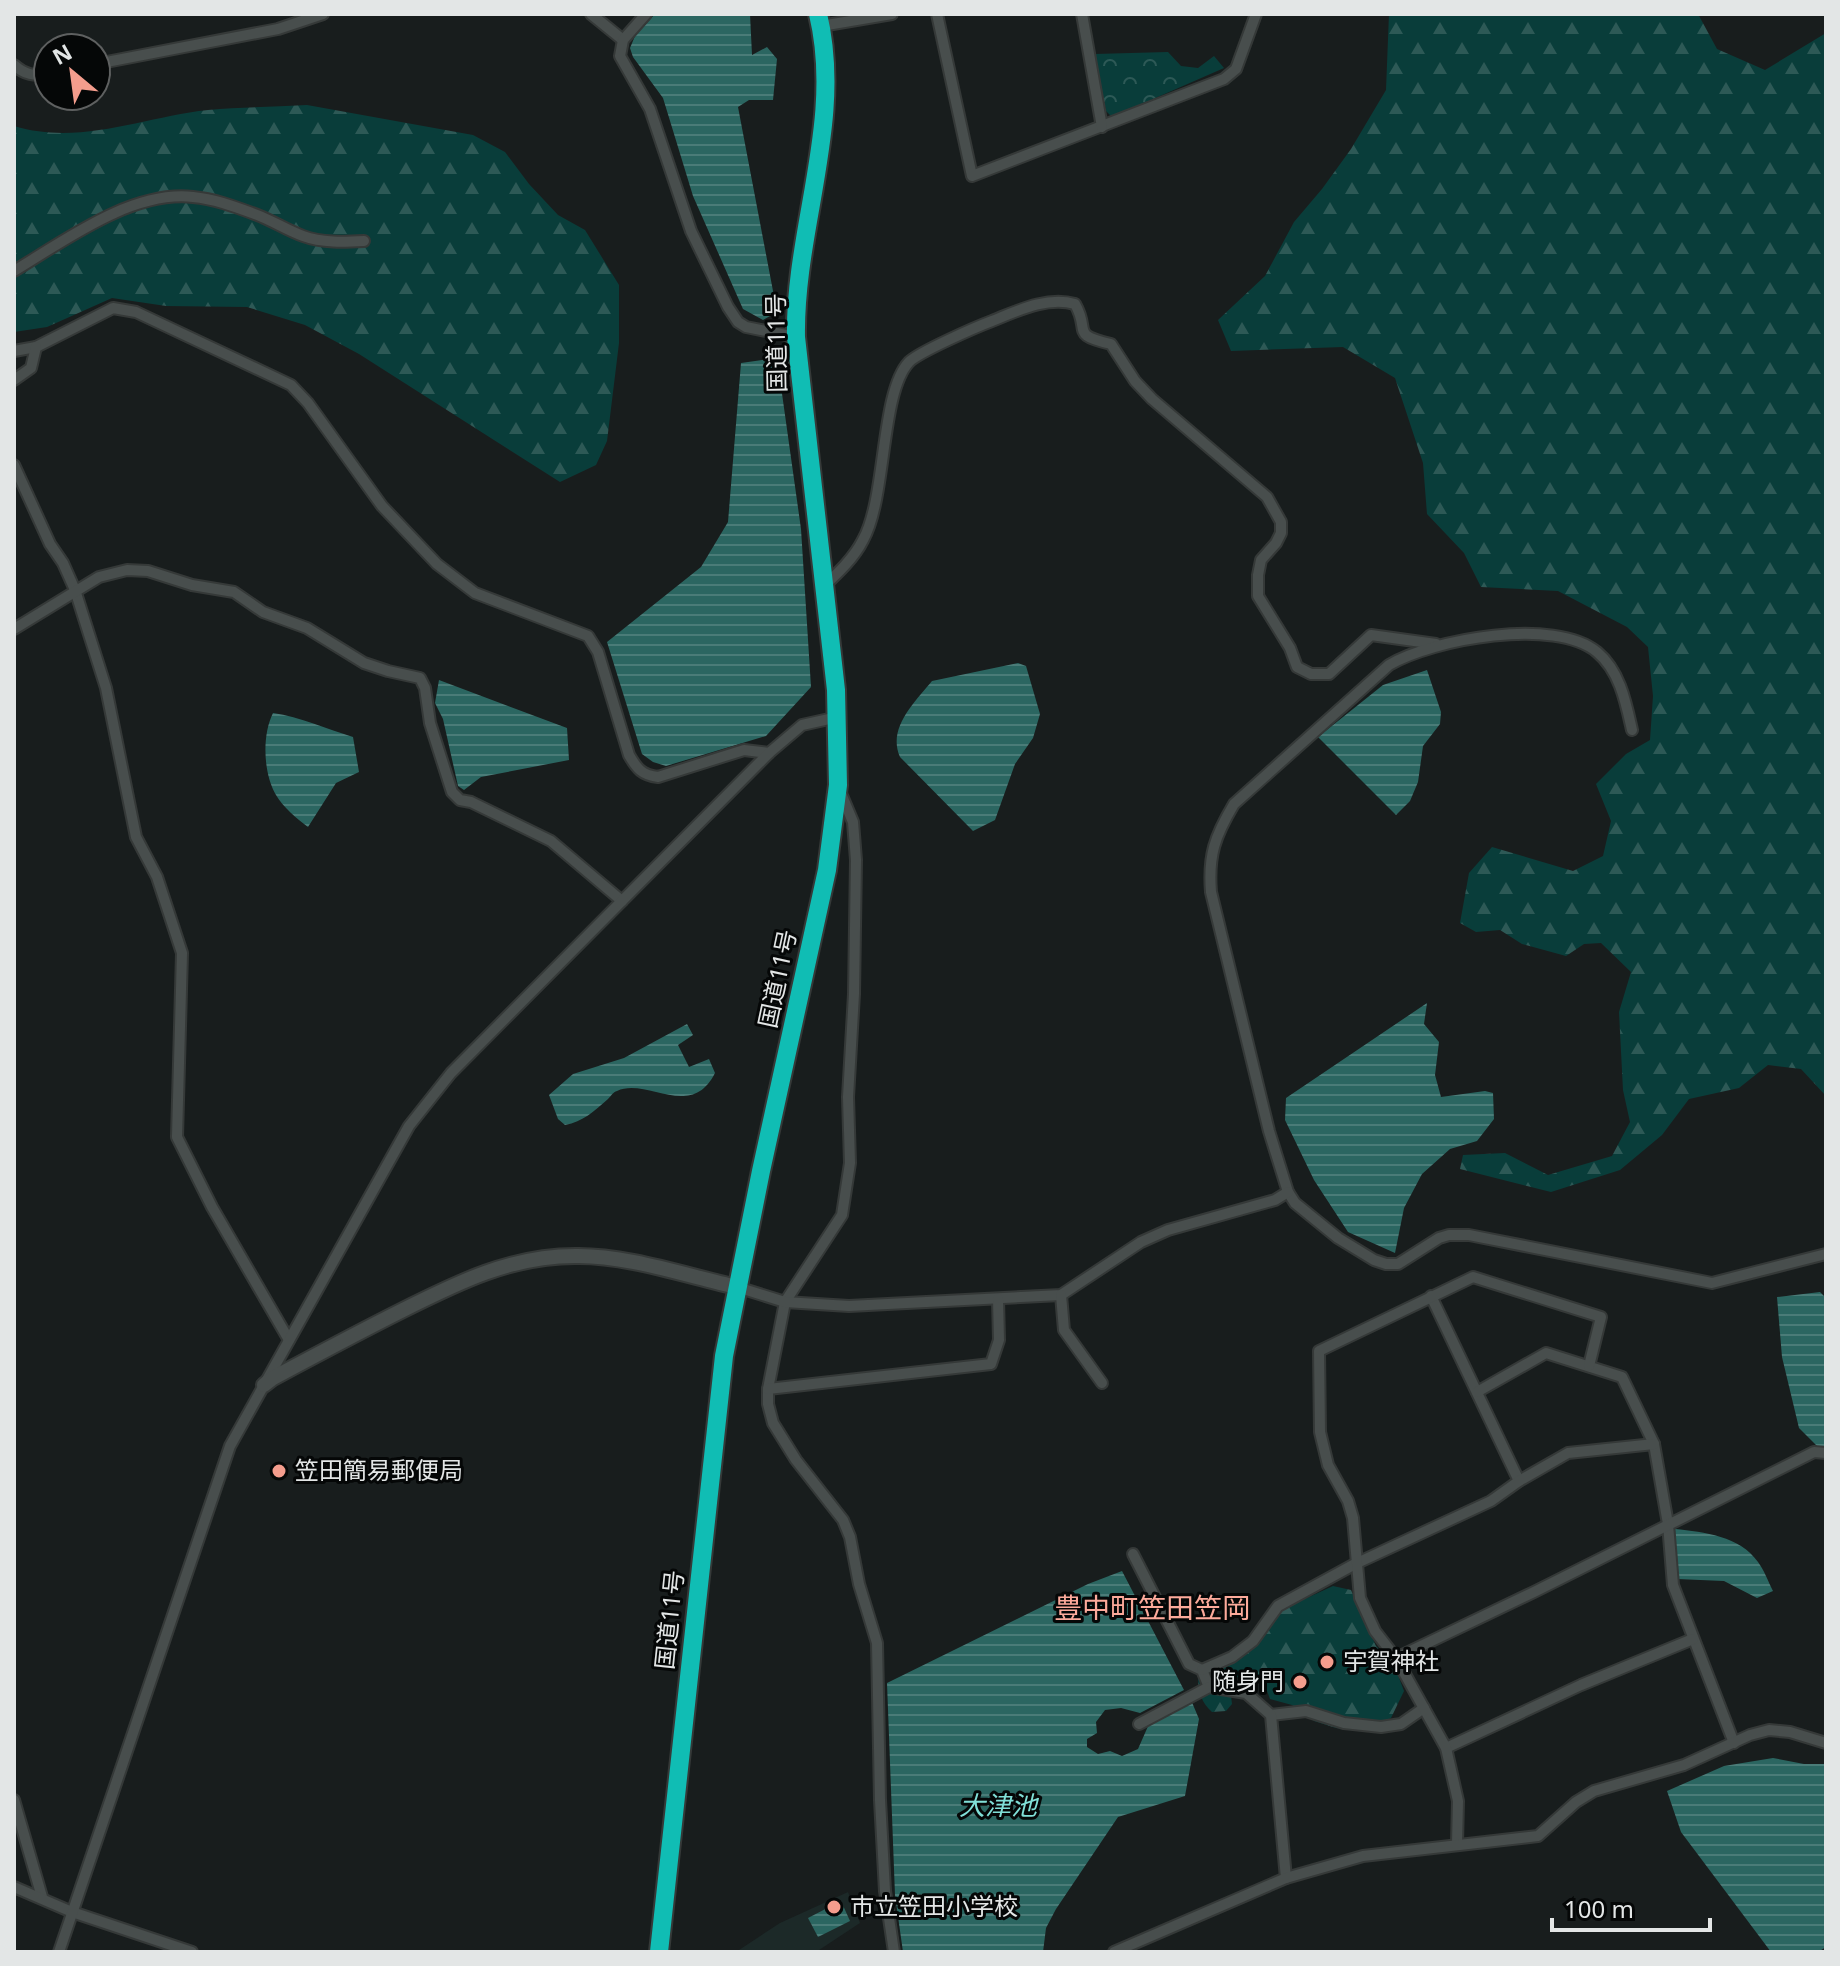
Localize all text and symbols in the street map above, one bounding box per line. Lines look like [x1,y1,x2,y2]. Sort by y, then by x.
north arrow [32,32,112,112]
text: N [47,36,77,71]
street label: 国道11号 [758,293,793,393]
street label: 国道11号 [750,927,803,1031]
place label: 笠田簡易郵便局 [295,1453,463,1486]
marker: 笠田簡易郵便局 [270,1462,288,1480]
street label: 国道11号 [647,1569,690,1671]
district label: 豊中町笠田笠岡 [1054,1588,1250,1626]
place label: 宇賀神社 [1343,1644,1439,1677]
marker: 宇賀神社 [1318,1653,1336,1671]
place label: 随身門 [1212,1664,1284,1697]
marker: 随身門 [1291,1673,1309,1691]
water label: 大津池 [959,1787,1040,1823]
scale bar [1552,1882,1710,1932]
place label: 市立笠田小学校 [850,1889,1018,1922]
text: 100 m [1564,1892,1634,1925]
marker: 市立笠田小学校 [825,1898,843,1916]

